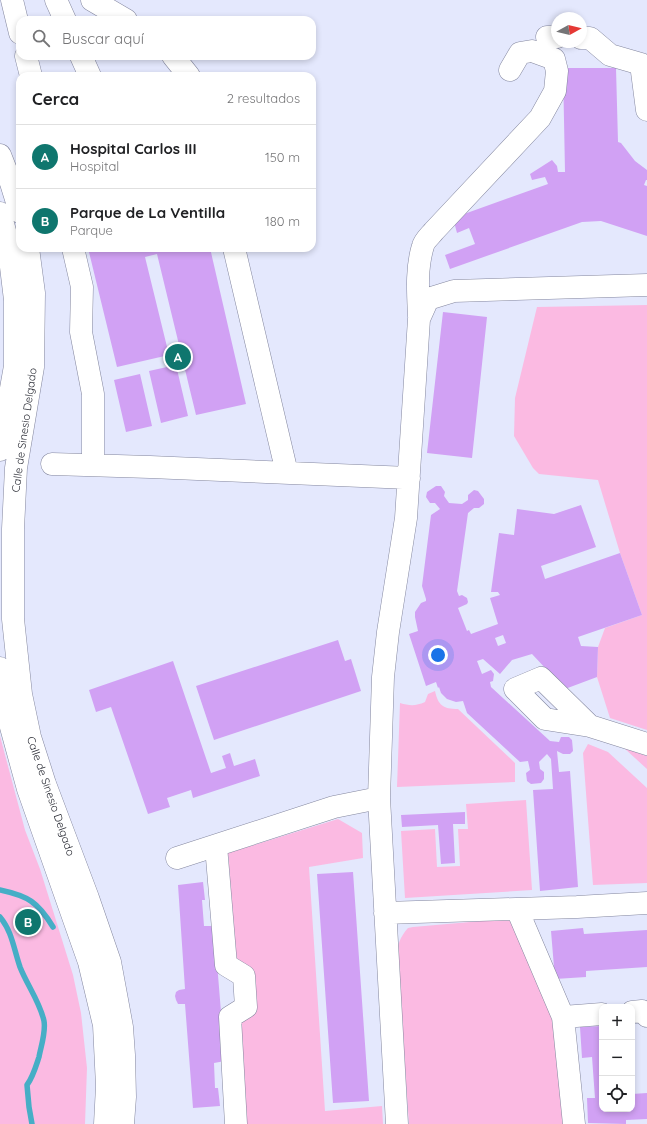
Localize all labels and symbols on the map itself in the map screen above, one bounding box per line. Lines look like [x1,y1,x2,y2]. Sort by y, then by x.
north arrow [551,12,587,48]
pin: A [165,342,191,372]
street label: Calle de Sinesio Delgado [8,366,40,493]
your location [428,645,448,665]
street label: Calle de Sinesio Delgado [24,734,78,858]
pin: B [15,907,41,937]

